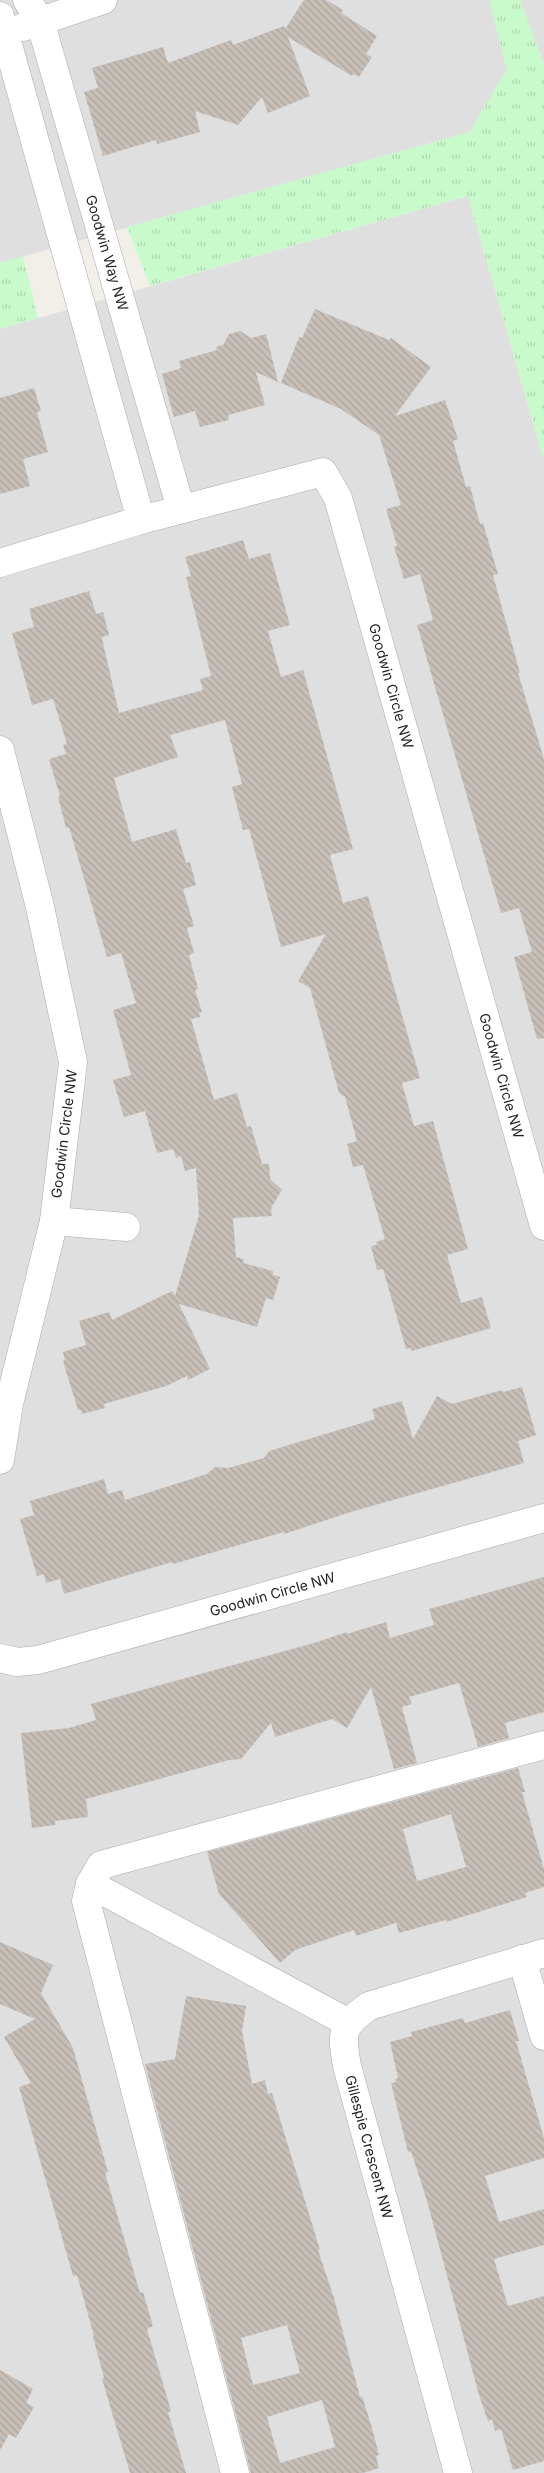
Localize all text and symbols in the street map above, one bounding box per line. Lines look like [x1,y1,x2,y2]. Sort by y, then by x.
street label: Goodwin Way NW [83,193,132,313]
street label: Goodwin Circle NW [366,621,418,751]
street label: Goodwin Circle NW [476,1011,528,1140]
street label: Goodwin Circle NW [47,1069,80,1199]
street label: Goodwin Circle NW [208,1568,337,1619]
street label: Gillespie Crescent NW [342,2073,397,2221]

